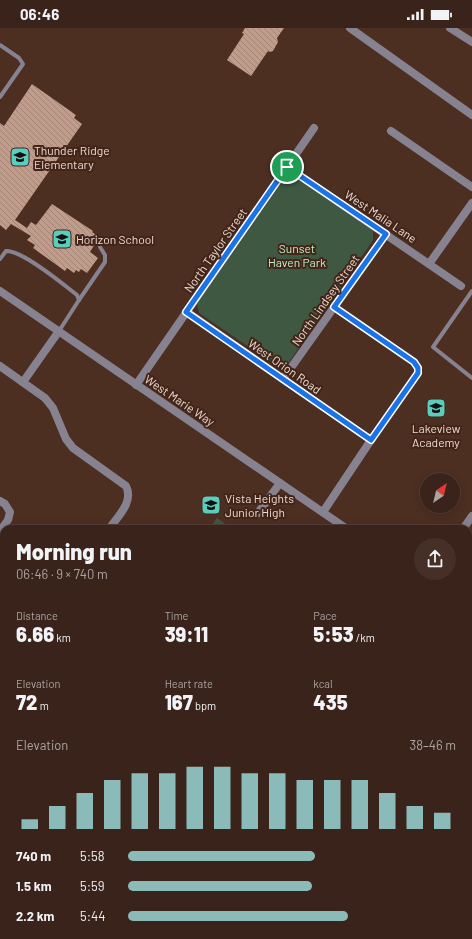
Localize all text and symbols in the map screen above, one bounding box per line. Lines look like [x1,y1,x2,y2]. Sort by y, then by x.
text: 06:46 [20,5,59,23]
place label: Thunder Ridge Elementary [34,143,110,171]
school or university icon: Thunder Ridge Elementary [9,146,31,168]
pin [270,150,304,184]
icon: arrive [276,156,298,178]
street label: West Malia Lane [342,187,420,245]
street label: North Taylor Street [181,205,249,295]
school or university icon: Horizon School [51,228,73,250]
place label: Horizon School [76,232,154,246]
park label: Sunset Haven Park [268,241,326,269]
street label: North Lindsey Street [288,252,362,348]
street label: West Orion Road [246,336,324,396]
street label: West Marie Way [142,371,218,429]
school or university icon: Lakeview Academy [425,397,447,419]
place label: Lakeview Academy [412,421,461,449]
north arrow [420,473,460,513]
map controls [420,473,460,513]
place label: Vista Heights Junior High [225,491,294,519]
school or university icon: Vista Heights Junior High [200,494,222,516]
text: Morning run [16,538,132,564]
button: share [414,538,456,580]
text: 06:46 · 9 × 740 m [16,566,108,582]
text: Distance [16,609,58,622]
text: Time [165,609,188,622]
text: Pace [313,609,337,622]
text: 6.66 [16,622,54,646]
text: 39:11 [165,622,208,646]
text: 5:53 [313,622,354,646]
text: km [54,631,71,644]
text: /km [354,631,375,644]
text: Elevation [16,677,60,690]
text: Heart rate [165,677,213,690]
text: kcal [313,677,333,690]
text: 72 [16,690,37,714]
text: 167 [165,690,193,714]
text: 435 [313,690,348,714]
text: m [37,699,49,712]
text: bpm [193,699,216,712]
text: Elevation [16,737,68,753]
text: 38–46 m [409,737,456,753]
text: 740 m [16,848,51,864]
text: 5:58 [80,848,105,864]
text: 1.5 km [16,878,52,894]
text: 5:59 [80,878,105,894]
text: 2.2 km [16,908,54,924]
text: 5:44 [80,908,105,924]

